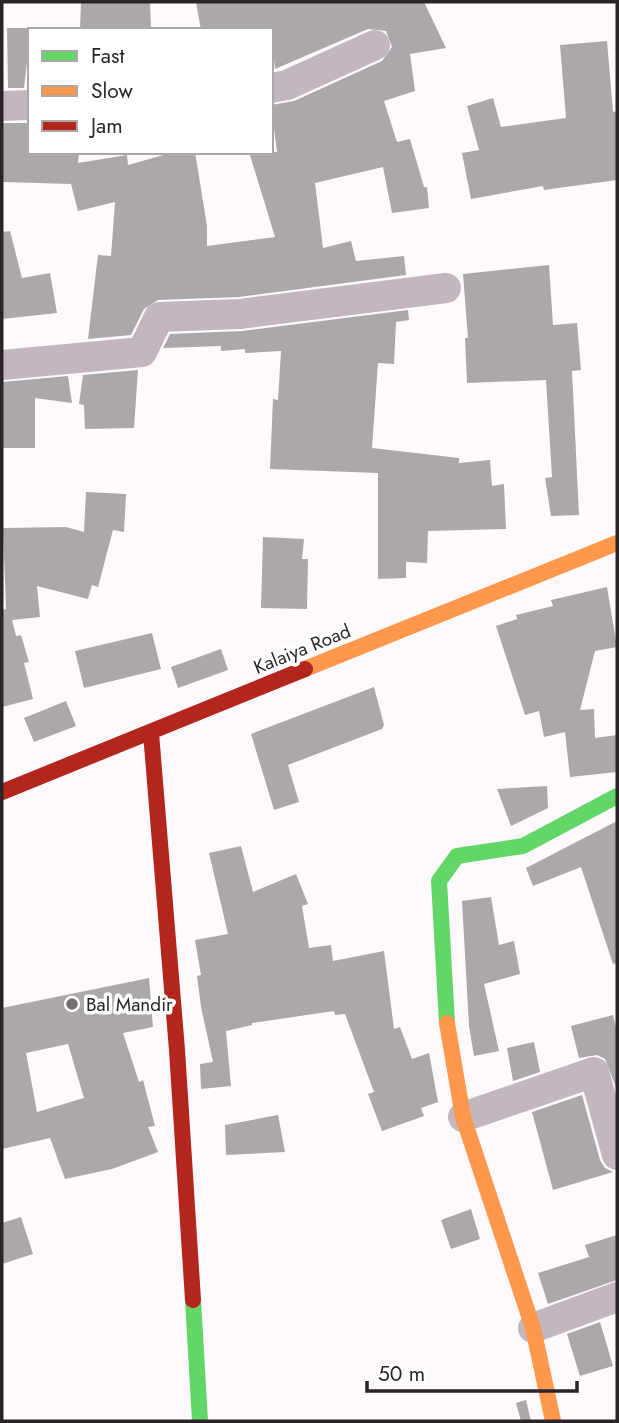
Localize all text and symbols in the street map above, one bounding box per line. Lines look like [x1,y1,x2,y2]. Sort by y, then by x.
legend [28,28,273,154]
text: Fast [91,41,124,71]
text: Slow [91,76,133,106]
text: Jam [88,111,123,141]
street label: Kalaiya Road [249,617,355,681]
place label: Bal Mandir [86,991,173,1018]
marker: Bal Mandir [64,996,80,1012]
scale bar [367,1350,577,1394]
text: 50 m [378,1359,425,1389]

